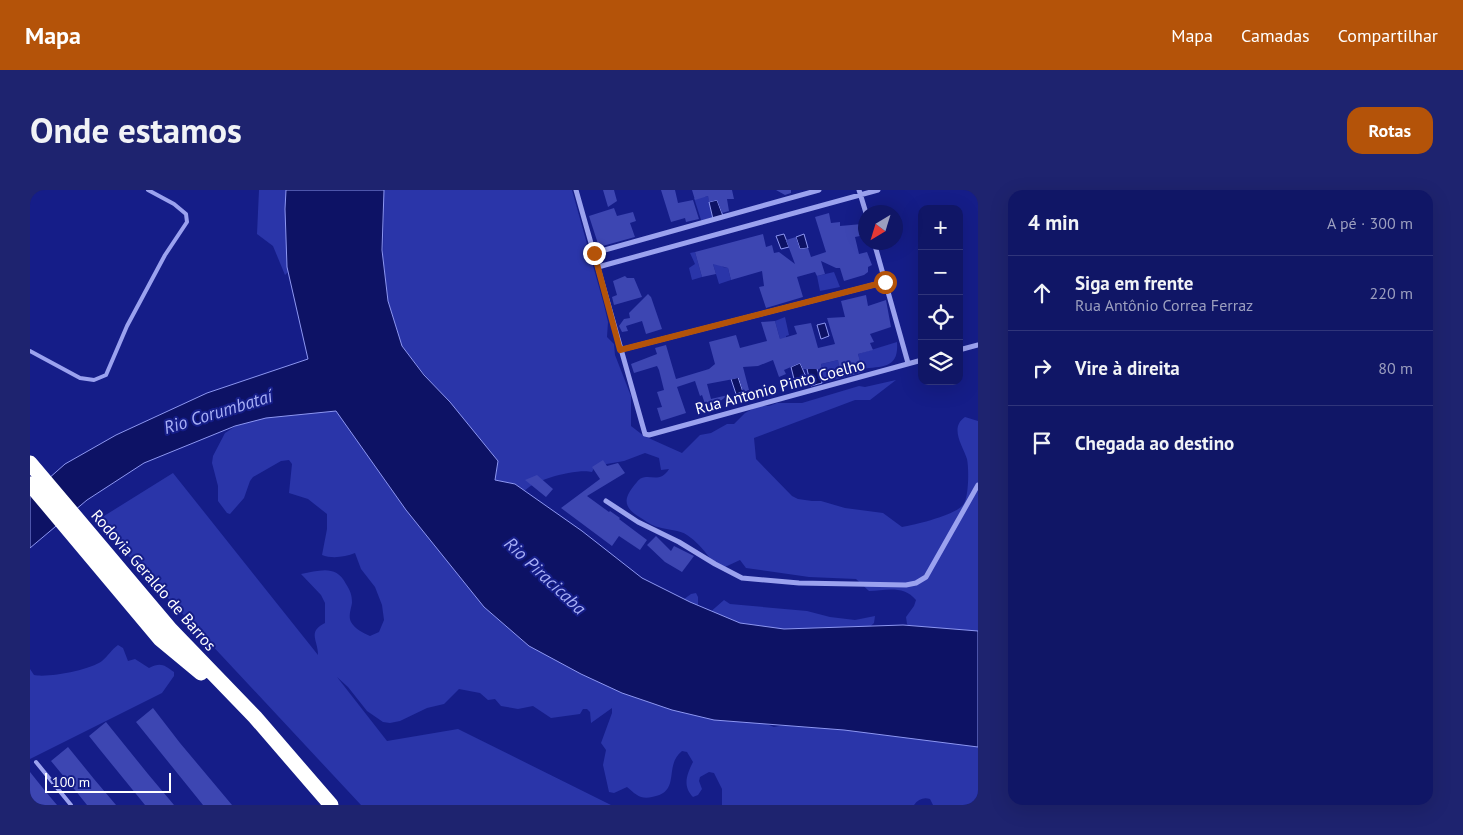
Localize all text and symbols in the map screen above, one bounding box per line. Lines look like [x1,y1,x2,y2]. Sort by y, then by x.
text: Mapa [25,20,81,51]
text: Mapa [1171,24,1213,47]
text: Camadas [1241,24,1310,47]
text: Compartilhar [1338,24,1438,47]
text: Onde estamos [30,107,242,153]
button: Rotas [1347,107,1433,154]
north arrow [858,205,903,250]
map controls [918,205,963,385]
button: + [918,205,963,250]
text: 4 min [1028,209,1079,236]
text: A pé · 300 m [1327,213,1413,233]
route end [583,242,606,265]
button: − [918,250,963,295]
route start [874,271,897,294]
text: Siga em frente [1075,271,1193,295]
icon: ahead [1028,279,1056,307]
text: 220 m [1370,283,1413,303]
button: locate [918,295,963,340]
text: Rua Antônio Correa Ferraz [1075,295,1253,315]
button: layers [918,340,963,385]
street label: Rua Antonio Pinto Coelho [693,354,867,418]
icon: right [1028,354,1056,382]
text: Vire à direita [1075,356,1180,380]
text: 80 m [1378,358,1413,378]
water label: Rio Corumbataí [161,383,277,439]
icon: arrive [1028,429,1056,457]
text: Chegada ao destino [1075,431,1234,455]
street label: Rodovia Geraldo de Barros [87,505,221,655]
water label: Rio Piracicaba [500,532,591,619]
scale bar [45,770,171,793]
text: 100 m [52,773,90,791]

